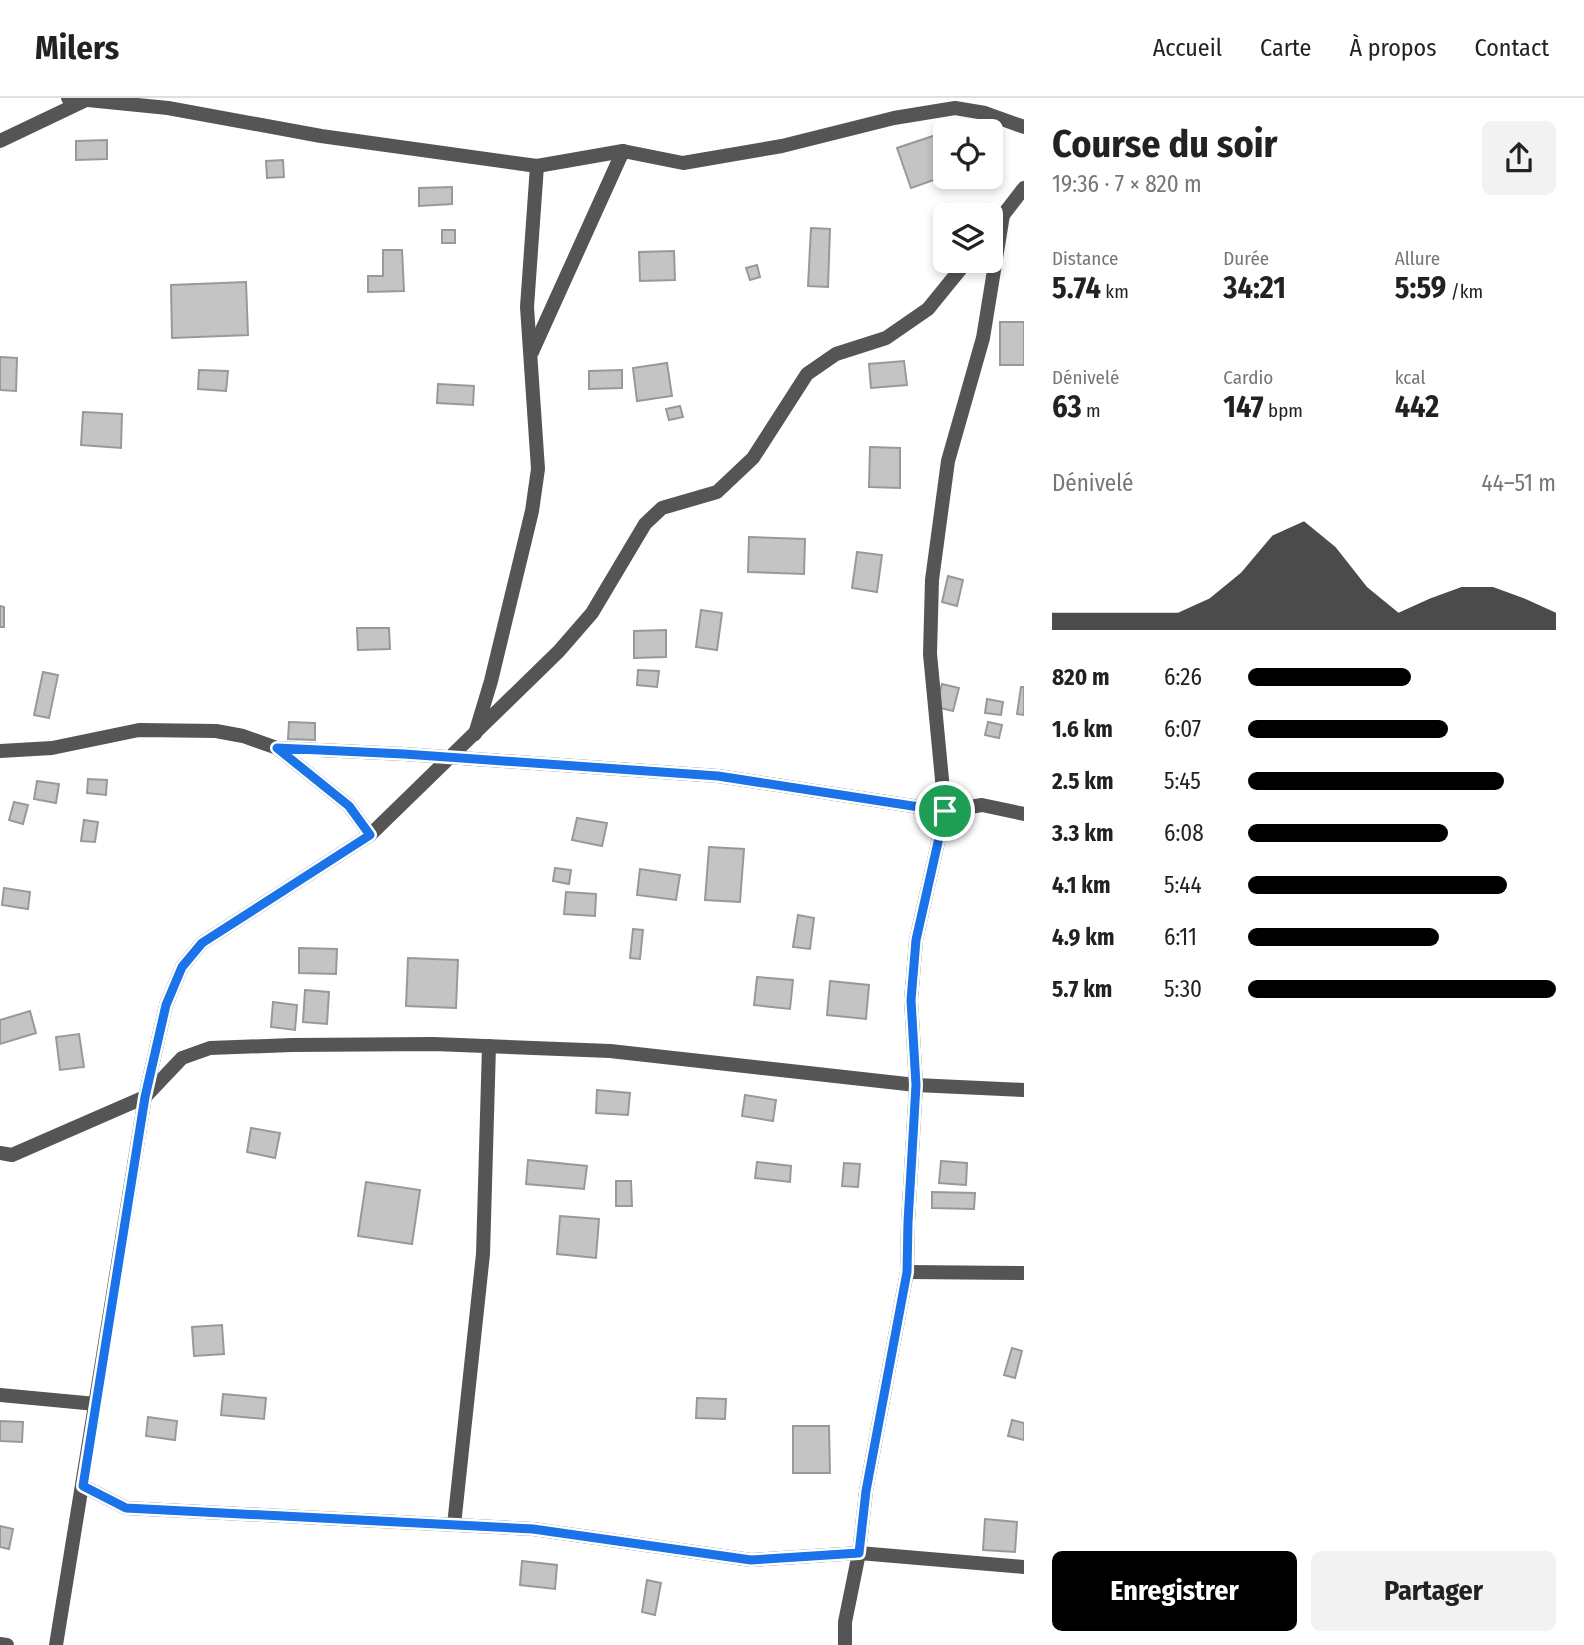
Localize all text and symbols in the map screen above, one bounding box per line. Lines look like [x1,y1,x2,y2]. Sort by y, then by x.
text: Milers [35,28,119,68]
text: Accueil [1153,34,1222,62]
text: Carte [1260,34,1311,62]
text: À propos [1349,34,1436,62]
text: Contact [1474,34,1549,62]
map controls [933,119,1003,273]
button: locate [933,119,1003,189]
text: Course du soir [1052,121,1278,167]
button: share [1482,121,1556,195]
text: 19:36 · 7 × 820 m [1052,170,1202,198]
button: layers [933,203,1003,273]
text: Distance [1052,247,1119,270]
text: Durée [1223,247,1269,270]
text: Allure [1395,247,1440,270]
text: 5.74 [1052,270,1101,306]
text: 34:21 [1223,270,1286,306]
text: 5:59 [1395,270,1446,306]
text: km [1101,280,1129,303]
text: /km [1446,280,1483,303]
text: Dénivelé [1052,366,1119,389]
text: Cardio [1223,366,1273,389]
text: kcal [1395,366,1425,389]
text: 63 [1052,389,1082,425]
text: 147 [1223,389,1264,425]
text: 442 [1395,389,1439,425]
text: m [1082,399,1101,422]
text: bpm [1264,399,1303,422]
text: Dénivelé [1052,469,1133,497]
text: 44–51 m [1482,469,1556,497]
text: 820 m [1052,663,1110,691]
text: 6:26 [1164,663,1202,691]
text: 1.6 km [1052,715,1113,743]
text: 6:07 [1164,715,1201,743]
text: 2.5 km [1052,767,1113,795]
text: 5:45 [1164,767,1201,795]
pin [915,781,975,841]
icon: arrive [926,792,964,830]
text: 3.3 km [1052,819,1113,847]
text: 6:08 [1164,819,1204,847]
text: 4.1 km [1052,871,1111,899]
text: 5:44 [1164,871,1202,899]
text: 4.9 km [1052,923,1115,951]
text: 6:11 [1164,923,1197,951]
text: 5.7 km [1052,975,1112,1003]
text: 5:30 [1164,975,1202,1003]
button: Enregistrer [1052,1551,1297,1631]
button: Partager [1311,1551,1556,1631]

